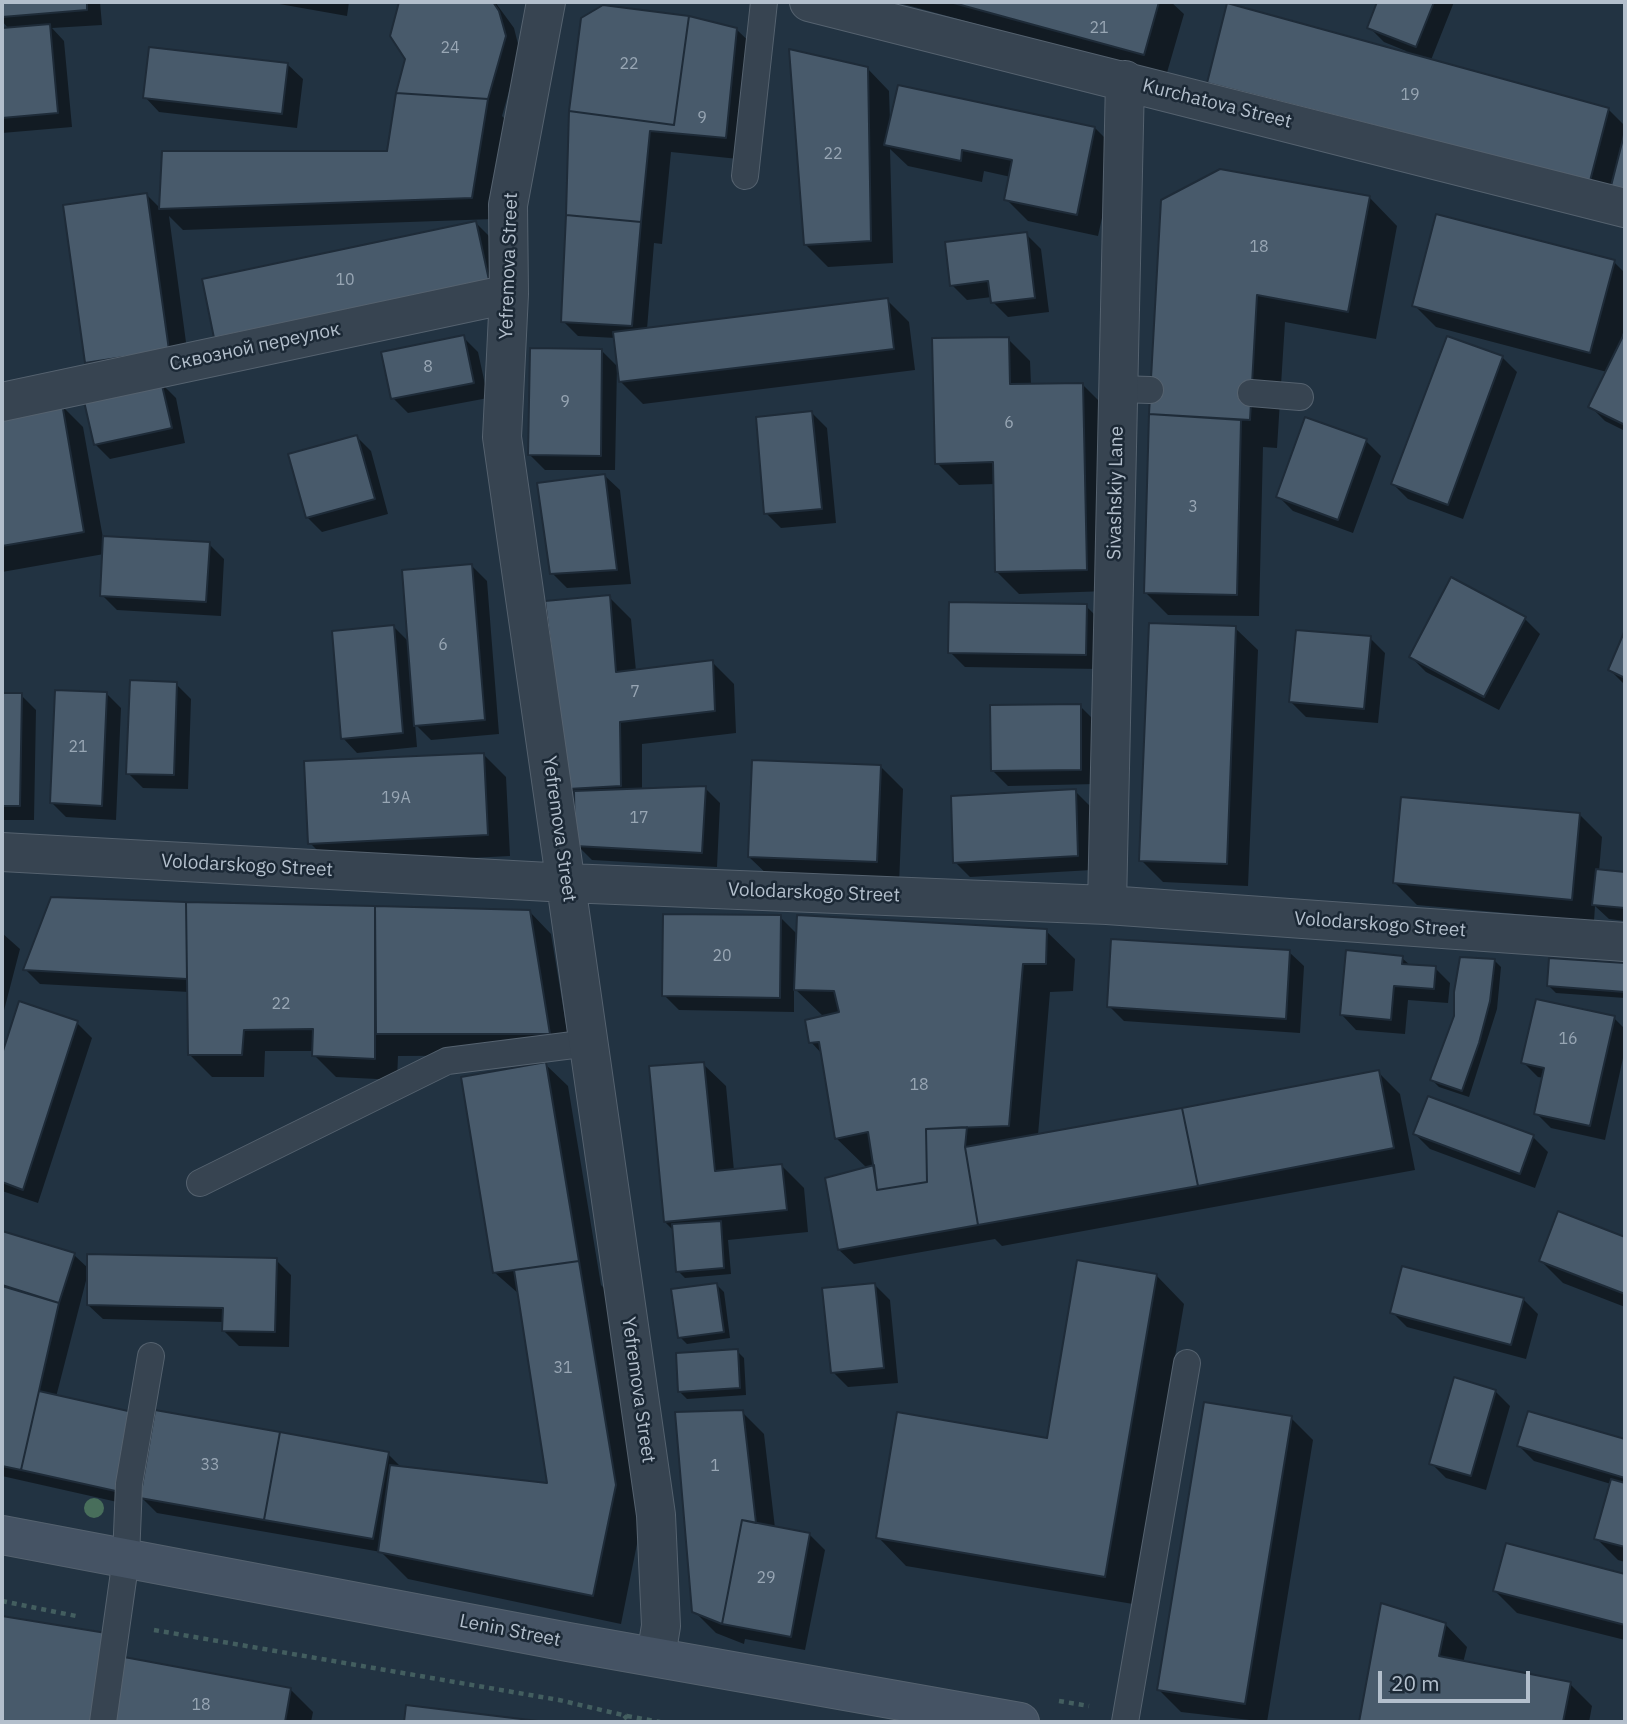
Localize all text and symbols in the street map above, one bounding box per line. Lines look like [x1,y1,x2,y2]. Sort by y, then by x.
house number: 21 [1089,18,1109,38]
house number: 24 [440,38,460,58]
house number: 22 [619,54,639,74]
street label: Kurchatova Street [1140,74,1294,134]
house number: 19 [1400,85,1420,105]
house number: 9 [697,108,707,128]
house number: 22 [823,144,843,164]
street label: Yefremova Street [495,192,523,340]
house number: 18 [1249,237,1269,257]
house number: 10 [335,270,355,290]
street label: Сквозной переулок [168,318,342,376]
house number: 8 [423,357,433,377]
house number: 9 [560,392,570,412]
house number: 6 [1004,413,1014,433]
street label: Sivashskiy Lane [1103,426,1129,560]
house number: 3 [1188,497,1198,517]
house number: 6 [438,635,448,655]
house number: 7 [630,682,640,702]
house number: 21 [68,737,88,757]
street label: Yefremova Street [537,755,581,903]
house number: 19А [381,788,411,808]
house number: 17 [629,808,649,828]
street label: Volodarskogo Street [160,850,334,882]
street label: Volodarskogo Street [727,879,901,907]
street label: Volodarskogo Street [1293,908,1467,942]
house number: 20 [712,946,732,966]
house number: 22 [271,994,291,1014]
house number: 16 [1558,1029,1578,1049]
house number: 18 [909,1075,929,1095]
street label: Yefremova Street [616,1316,660,1464]
house number: 31 [553,1358,573,1378]
house number: 33 [200,1455,220,1475]
house number: 1 [710,1456,720,1476]
house number: 29 [756,1568,776,1588]
street label: Lenin Street [457,1610,563,1652]
scale bar [1382,1658,1534,1702]
text: 20 m [1391,1669,1440,1697]
house number: 18 [191,1695,211,1715]

